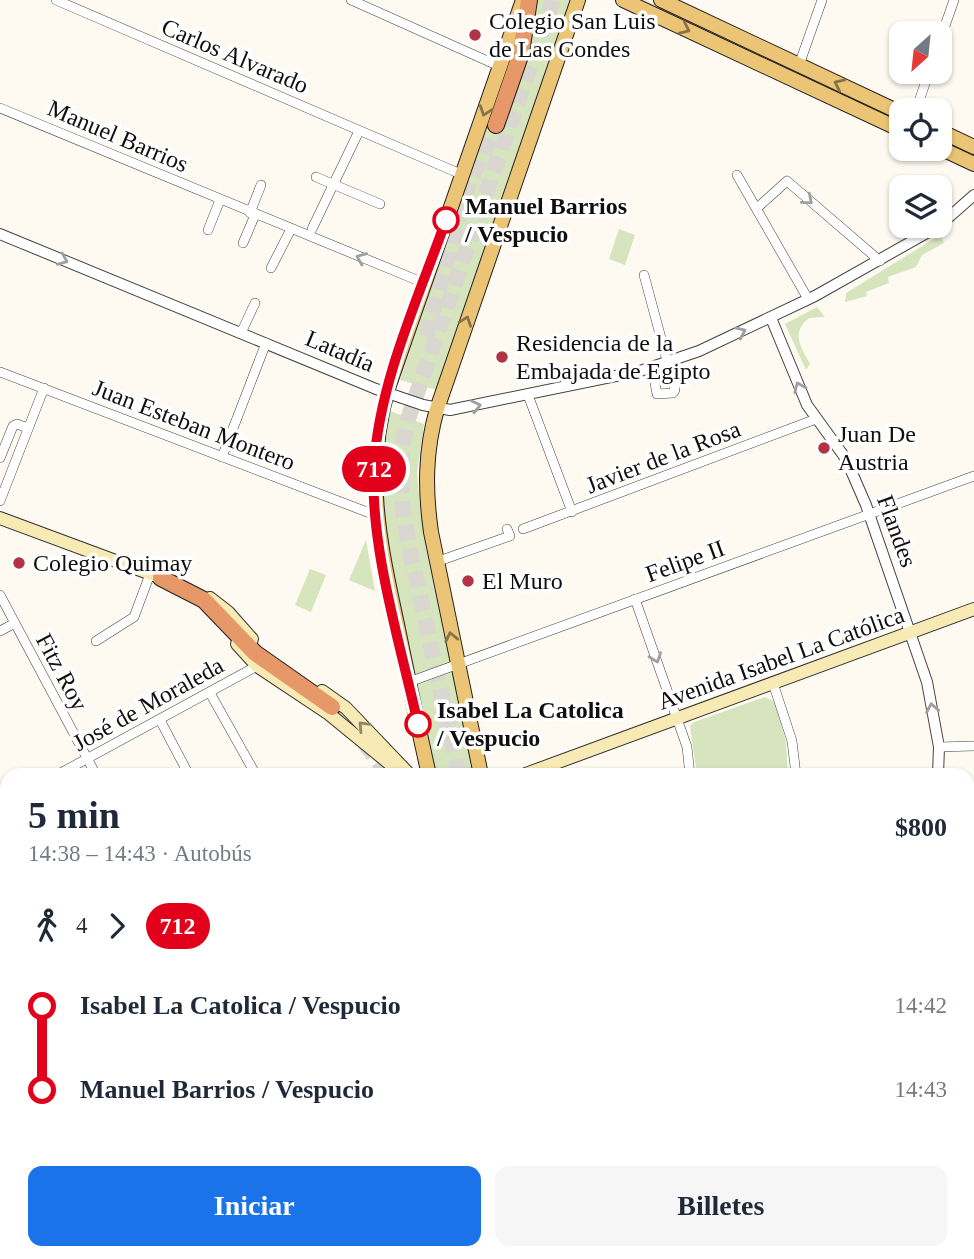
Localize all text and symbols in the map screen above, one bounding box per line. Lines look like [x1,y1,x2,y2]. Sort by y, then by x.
place label: Colegio San Luis de Las Condes [489,8,656,62]
street label: Carlos Alvarado [158,13,312,99]
one-way arrow [678,21,690,35]
north arrow [889,21,952,84]
map controls [889,21,952,238]
marker: Colegio San Luis de Las Condes [467,27,483,43]
one-way arrow [834,78,847,92]
street label: Manuel Barrios [44,95,192,177]
button: locate [889,98,952,161]
one-way arrow [479,104,493,116]
button: layers [889,175,952,238]
one-way arrow [800,192,813,204]
place label: Manuel Barrios / Vespucio [464,193,627,247]
marker: Manuel Barrios / Vespucio [433,207,459,233]
one-way arrow [56,252,68,266]
one-way arrow [355,252,367,266]
one-way arrow [458,316,472,328]
street label: Latadía [302,325,379,377]
one-way arrow [734,326,746,340]
place label: Residencia de la Embajada de Egipto [516,330,711,384]
marker: Residencia de la Embajada de Egipto [494,349,510,365]
street label: Juan Esteban Montero [89,374,299,476]
one-way arrow [793,382,807,394]
one-way arrow [470,400,482,414]
street label: Javier de la Rosa [582,415,744,498]
place label: Juan De Austria [838,421,916,475]
marker: Juan De Austria [816,440,832,456]
line badge: 712 [334,446,414,492]
text: 712 [356,456,392,482]
street label: Flandes [872,491,922,571]
street label: Felipe II [642,535,728,587]
place label: Colegio Quimay [33,550,192,576]
marker: Colegio Quimay [11,555,27,571]
place label: El Muro [482,568,563,594]
marker: El Muro [460,573,476,589]
street label: Avenida Isabel La Católica [654,601,908,715]
street label: Fitz Roy [31,629,93,715]
one-way arrow [445,631,460,643]
street label: José de Moraleda [68,652,228,756]
one-way arrow [648,652,662,664]
place label: Isabel La Catolica / Vespucio [436,697,624,751]
one-way arrow [925,702,940,714]
marker: Isabel La Catolica / Vespucio [405,711,431,737]
one-way arrow [359,721,372,734]
text: 5 min [28,794,120,836]
text: $800 [895,813,947,842]
text: 14:38 – 14:43 · Autobús [28,841,252,866]
icon: walk [28,907,66,945]
icon: forward [98,907,136,945]
text: 4 [76,913,88,938]
text: 712 [160,913,196,939]
text: Isabel La Catolica / Vespucio [80,991,401,1020]
text: 14:42 [895,993,947,1018]
text: Manuel Barrios / Vespucio [80,1075,374,1104]
text: 14:43 [895,1077,947,1102]
button: Iniciar [28,1166,481,1246]
button: Billetes [495,1166,947,1246]

